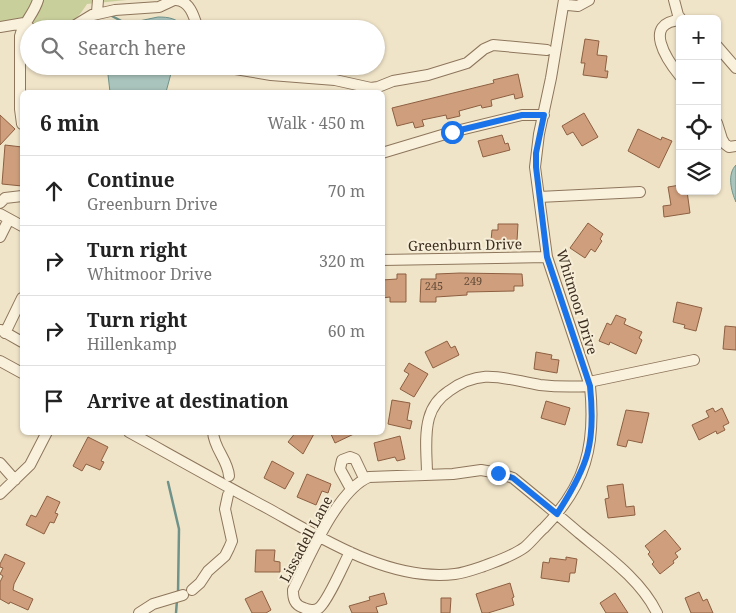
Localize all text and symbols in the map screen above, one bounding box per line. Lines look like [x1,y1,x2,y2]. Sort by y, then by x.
map controls [676,15,721,195]
button: + [676,15,721,60]
search box [20,20,385,75]
icon: search [38,34,66,62]
text: Search here [78,35,186,61]
button: − [676,60,721,105]
button: locate [676,105,721,150]
text: 6 min [40,109,99,137]
text: Walk · 450 m [268,112,365,134]
route start [441,121,464,144]
button: layers [676,150,721,195]
text: Continue [87,167,175,193]
icon: ahead [40,177,68,205]
text: 70 m [328,180,365,202]
text: Greenburn Drive [87,193,218,215]
street label: Greenburn Drive [408,234,522,255]
text: Turn right [87,237,187,263]
icon: right [40,247,68,275]
street label: Whitmoor Drive [552,247,603,357]
text: 320 m [319,250,365,272]
text: Whitmoor Drive [87,263,212,285]
house number: 249 [464,273,482,288]
house number: 245 [425,278,443,293]
text: Turn right [87,307,187,333]
icon: right [40,317,68,345]
text: 60 m [328,320,365,342]
text: Hillenkamp [87,333,177,355]
icon: arrive [40,387,68,415]
text: Arrive at destination [87,388,289,414]
route end [487,462,510,485]
street label: Lissadell Lane [275,492,336,585]

